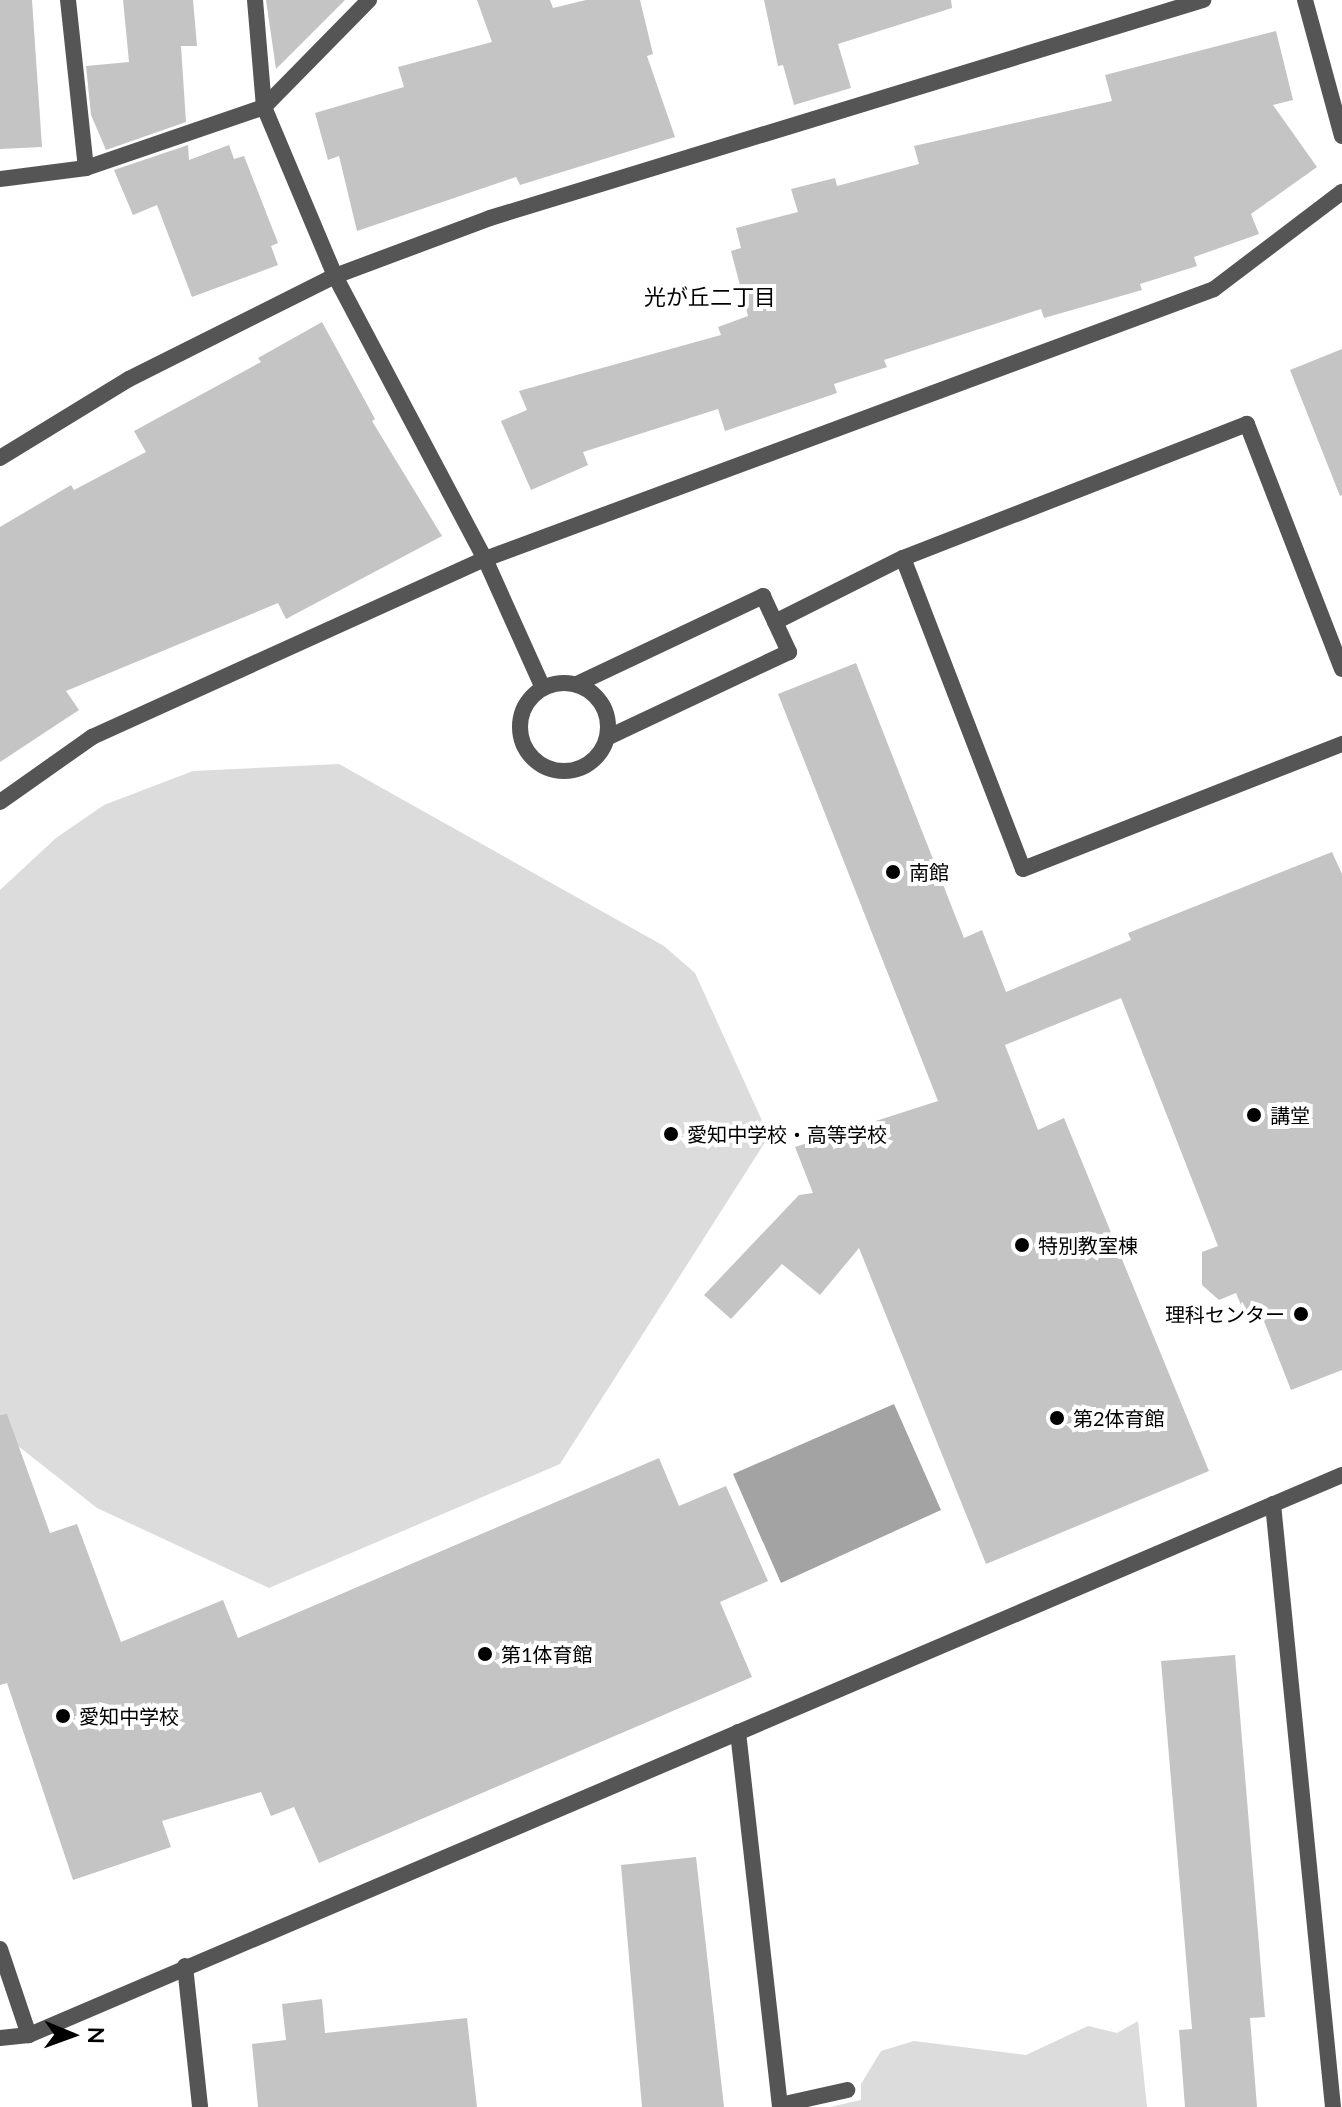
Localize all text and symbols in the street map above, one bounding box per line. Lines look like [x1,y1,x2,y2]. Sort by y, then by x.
district label: 光が丘二丁目 [644,284,776,310]
place label: 南館 [909,860,949,884]
marker: 南館 [884,863,902,881]
place label: 講堂 [1270,1103,1310,1127]
marker: 講堂 [1245,1106,1263,1124]
place label: 愛知中学校・高等学校 [687,1122,887,1146]
marker: 愛知中学校・高等学校 [662,1125,680,1143]
place label: 特別教室棟 [1038,1233,1138,1257]
marker: 特別教室棟 [1013,1236,1031,1254]
place label: 理科センター [1165,1302,1285,1326]
marker: 理科センター [1292,1305,1310,1323]
place label: 第2体育館 [1073,1406,1165,1430]
marker: 第2体育館 [1048,1409,1066,1427]
place label: 第1体育館 [501,1642,593,1666]
marker: 第1体育館 [476,1645,494,1663]
place label: 愛知中学校 [79,1704,179,1728]
marker: 愛知中学校 [54,1707,72,1725]
north arrow [32,1995,112,2075]
text: N [83,2027,110,2044]

